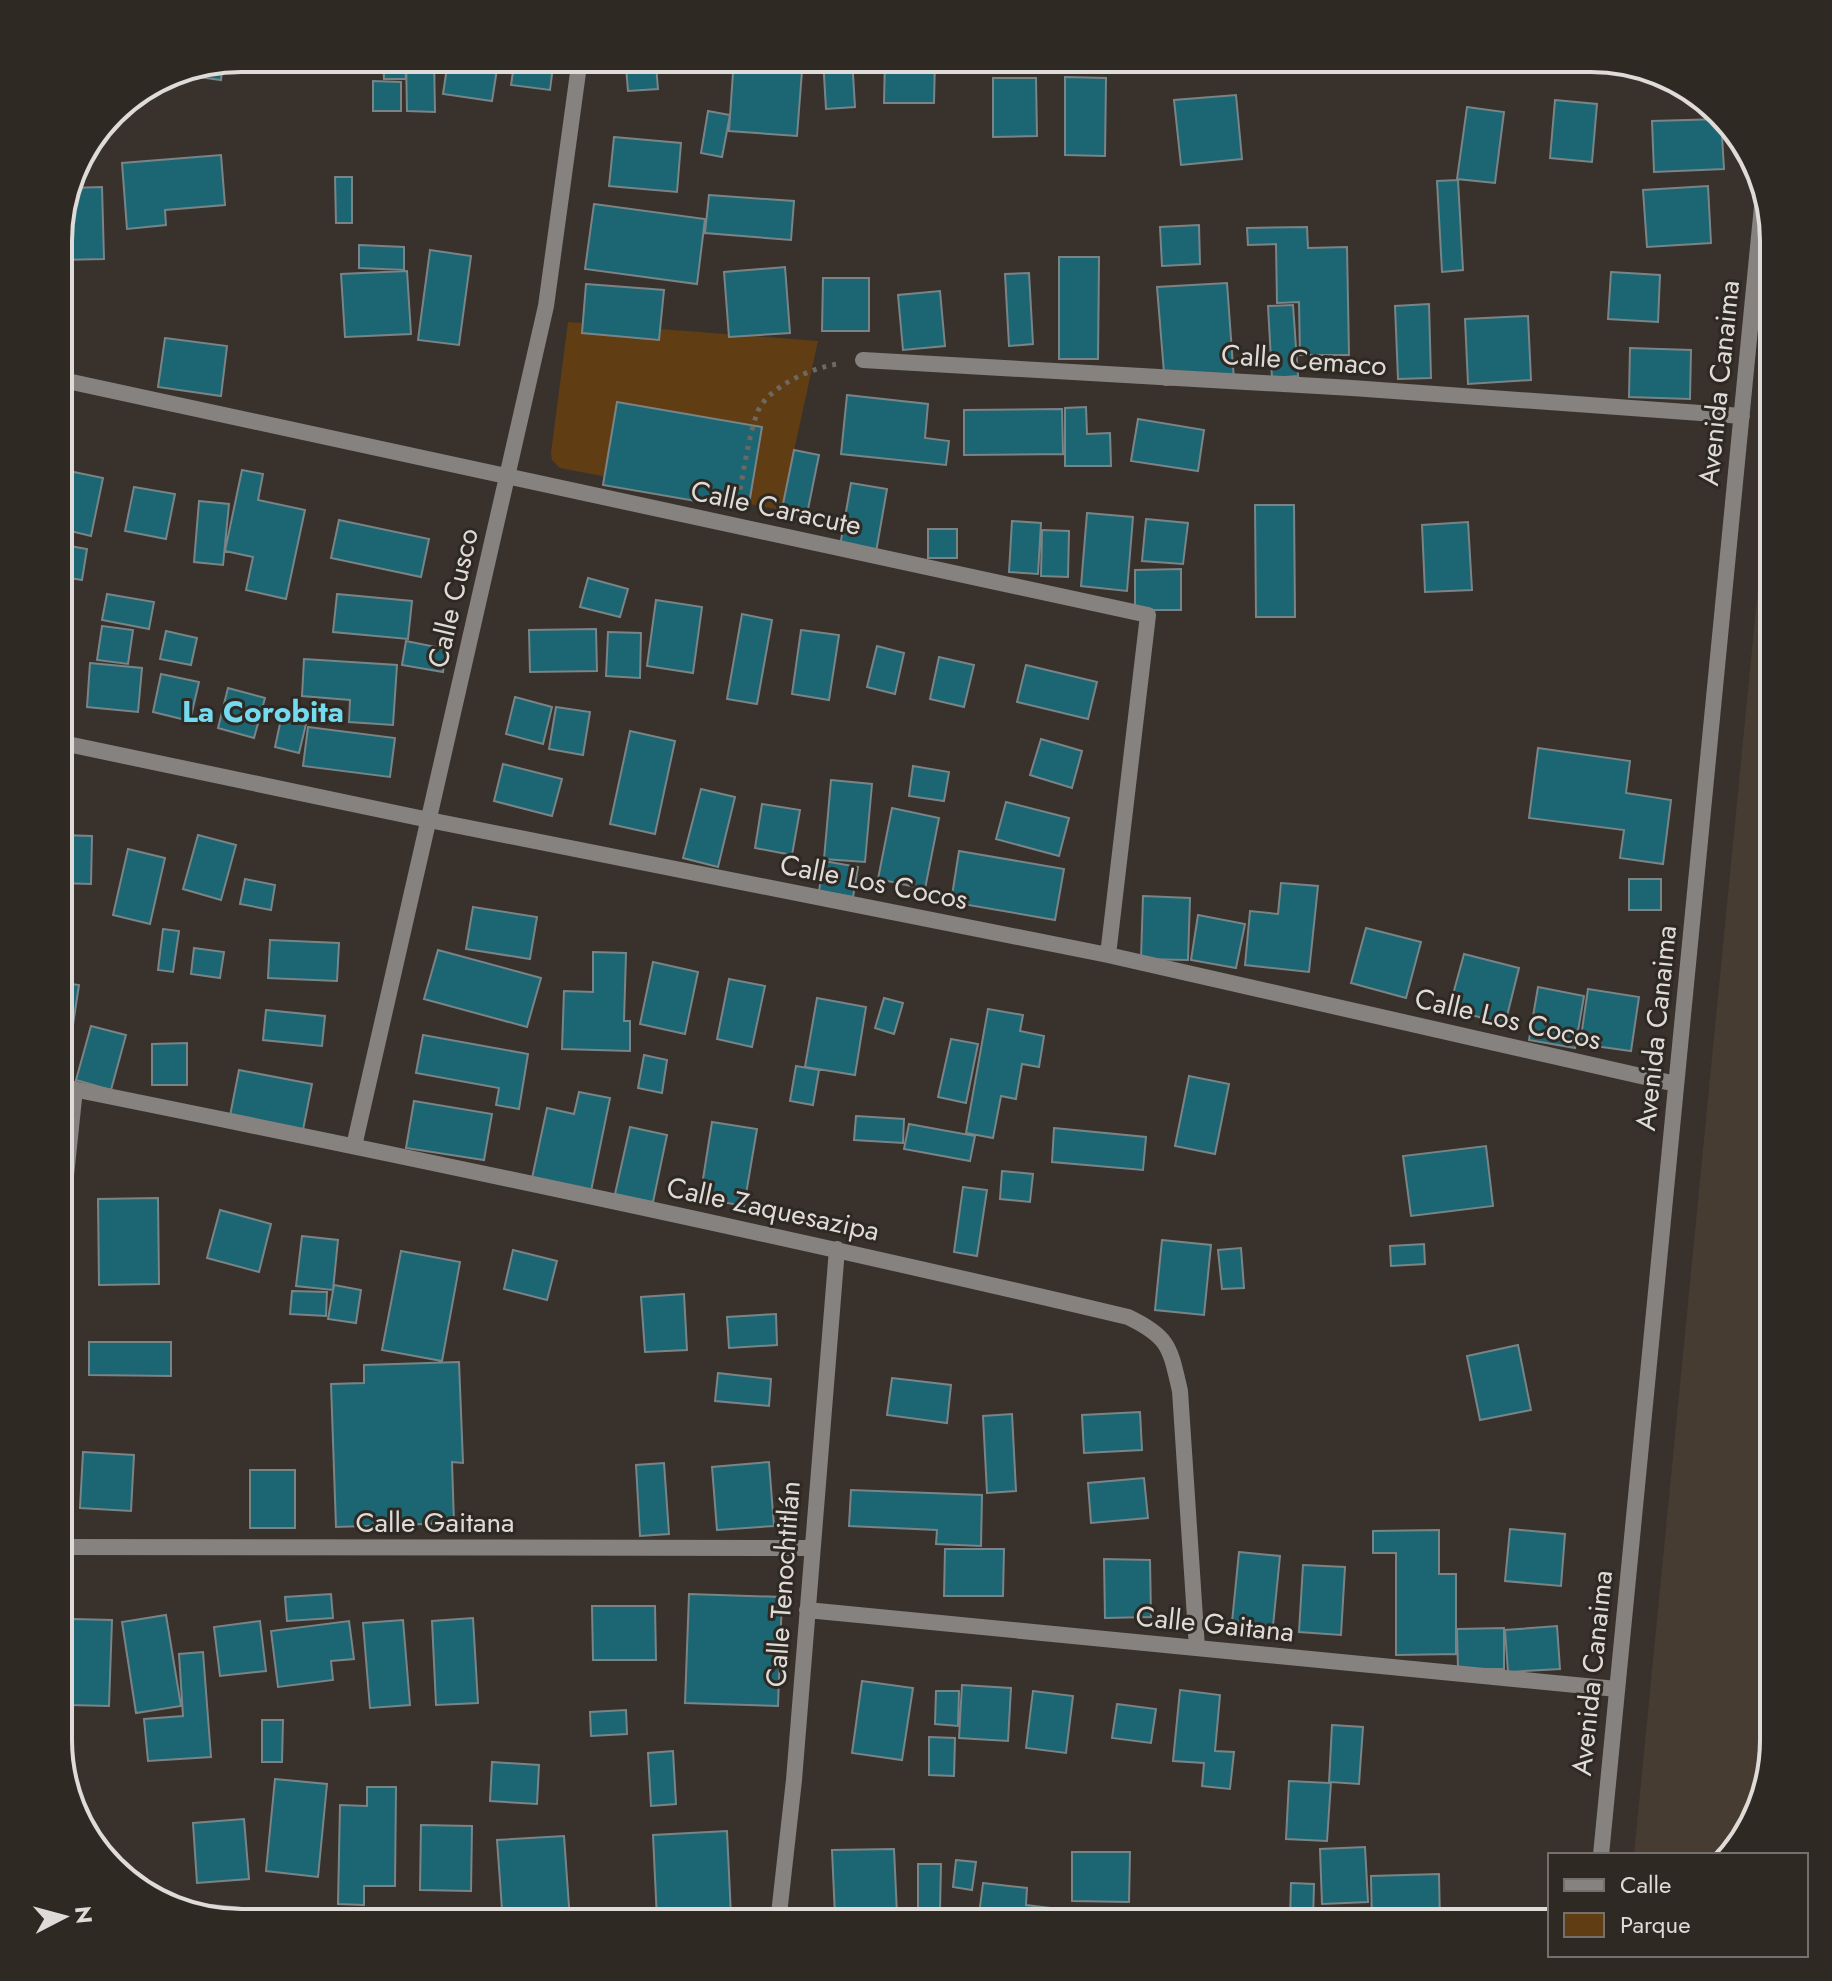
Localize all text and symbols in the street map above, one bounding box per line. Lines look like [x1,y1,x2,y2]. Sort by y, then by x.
street label: Avenida Canaima [1688,278,1750,488]
street label: Calle Cemaco [1220,334,1388,386]
street label: Calle Caracute [687,470,865,546]
street label: Calle Cusco [417,524,489,672]
district label: La Corobita [182,690,344,733]
street label: Calle Los Cocos [777,844,971,920]
street label: Avenida Canaima [1625,923,1687,1133]
street label: Calle Los Cocos [1411,978,1605,1060]
street label: Calle Zaquesazipa [663,1166,883,1252]
street label: Calle Tenochtitlán [755,1480,811,1688]
street label: Calle Gaitana [355,1502,515,1543]
street label: Avenida Canaima [1561,1568,1623,1778]
street label: Calle Gaitana [1134,1595,1296,1653]
legend [1548,1853,1808,1957]
text: Calle [1620,1867,1671,1902]
north arrow [24,1877,104,1957]
text: N [67,1905,101,1925]
text: Parque [1620,1907,1691,1942]

